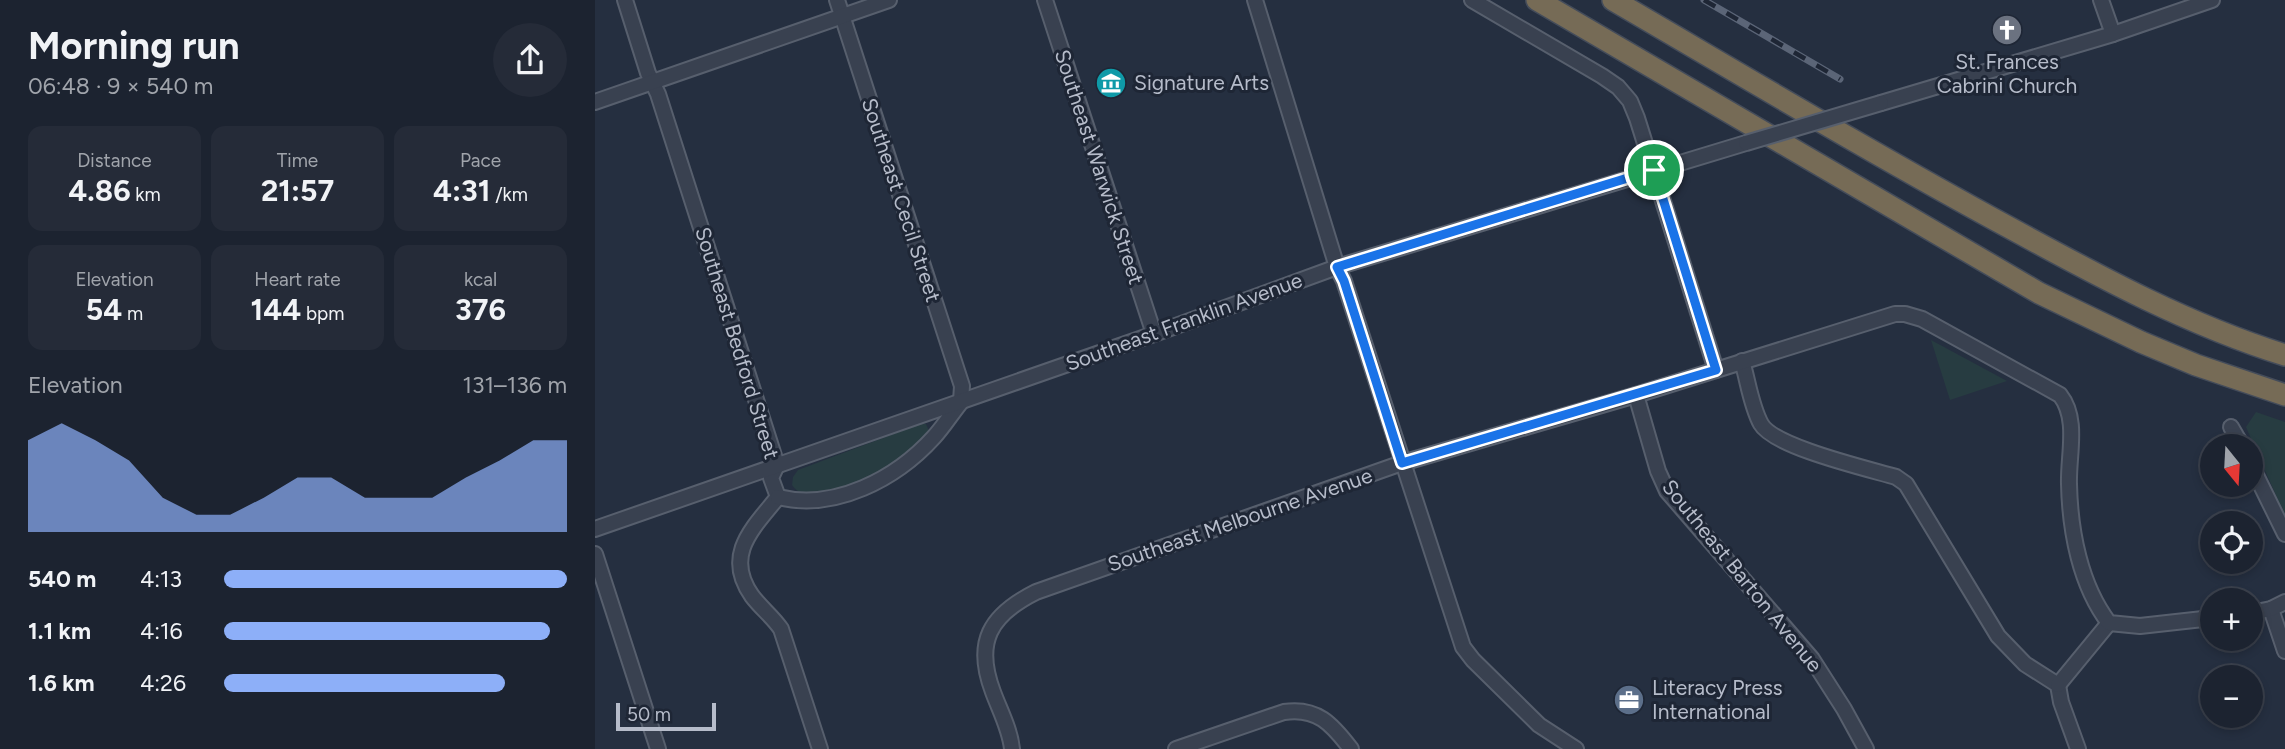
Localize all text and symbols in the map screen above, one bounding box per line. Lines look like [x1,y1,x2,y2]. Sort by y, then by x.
church icon: St. Frances Cabrini Church [1990,13,2024,47]
text: Morning run [28,23,240,69]
button: share [493,23,567,97]
street label: Southeast Warwick Street [1050,46,1149,288]
place label: St. Frances Cabrini Church [1937,49,2077,98]
museum icon: Signature Arts [1094,66,1128,100]
place label: Signature Arts [1134,70,1269,95]
text: 06:48 · 9 × 540 m [28,72,213,100]
street label: Southeast Cecil Street [857,95,946,305]
pin [1624,140,1684,200]
text: Distance [77,149,152,172]
text: Time [277,149,318,172]
text: Pace [460,149,501,172]
icon: arrive [1635,151,1673,189]
text: 4.86 [68,172,131,209]
text: 21:57 [261,172,334,209]
text: 4:31 [433,172,490,209]
text: km [131,183,161,206]
text: /km [490,183,528,206]
street label: Southeast Bedford Street [690,224,785,462]
street label: Southeast Franklin Avenue [1062,267,1305,376]
text: Elevation [75,268,154,291]
text: Heart rate [254,268,341,291]
text: kcal [464,268,497,291]
text: 54 [86,291,122,328]
text: 144 [251,291,301,328]
text: 376 [455,291,506,328]
text: m [122,302,143,325]
text: bpm [301,302,344,325]
text: Elevation [28,371,123,399]
text: 131–136 m [463,371,567,399]
north arrow [2200,434,2263,497]
map controls [2200,434,2263,728]
street label: Southeast Melbourne Avenue [1104,462,1375,577]
street label: Southeast Barton Avenue [1657,474,1828,677]
button: locate [2200,511,2263,574]
text: 540 m [28,565,96,593]
text: 4:13 [140,565,182,593]
button: + [2200,588,2263,651]
text: 1.1 km [28,617,91,645]
text: 4:16 [140,617,183,645]
button: − [2200,665,2263,728]
text: 1.6 km [28,669,95,697]
text: 4:26 [140,669,186,697]
place label: Literacy Press International [1652,675,1782,724]
office icon: Literacy Press International [1612,683,1646,717]
scale bar [616,700,716,732]
text: 50 m [627,703,671,726]

